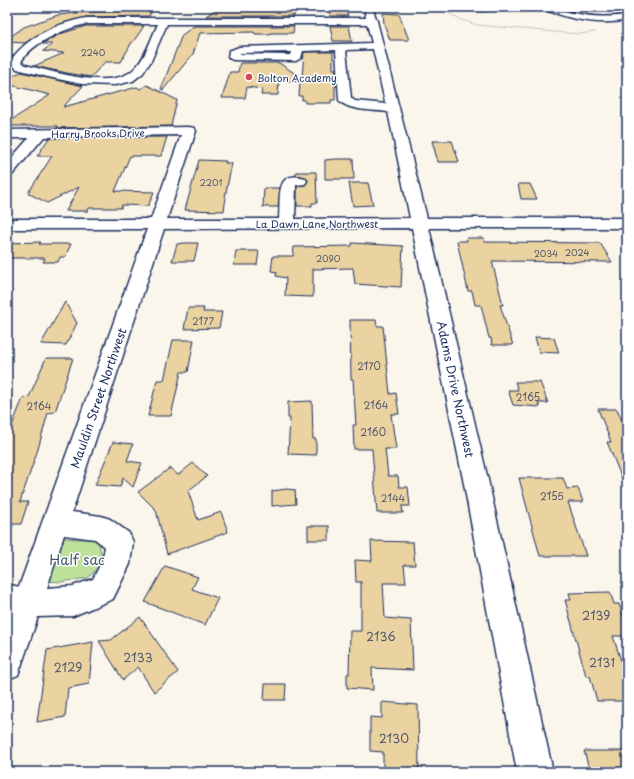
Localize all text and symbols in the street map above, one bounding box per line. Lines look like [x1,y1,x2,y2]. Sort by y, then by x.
house number: 2240 [81,45,106,59]
place label: Bolton Academy [257,70,337,85]
marker: Bolton Academy [244,72,254,82]
street label: Harry Brooks Drive [51,125,145,141]
house number: 2201 [199,175,223,189]
street label: La Dawn Lane Northwest [256,216,378,231]
house number: 2024 [565,245,589,259]
house number: 2034 [534,246,558,260]
house number: 2090 [316,251,341,265]
house number: 2177 [192,313,214,328]
street label: Adams Drive Northwest [433,319,479,459]
street label: Mauldin Street Northwest [65,325,131,471]
house number: 2170 [357,358,381,373]
house number: 2165 [516,389,540,404]
house number: 2164 [364,397,389,412]
house number: 2164 [27,398,52,413]
house number: 2160 [360,424,386,439]
house number: 2155 [540,488,564,503]
house number: 2144 [381,490,406,505]
park label: Half sac [49,549,105,570]
house number: 2139 [582,606,610,624]
house number: 2136 [366,627,396,645]
house number: 2133 [123,648,153,666]
house number: 2131 [589,653,615,671]
house number: 2129 [54,658,82,676]
house number: 2130 [379,729,409,747]

